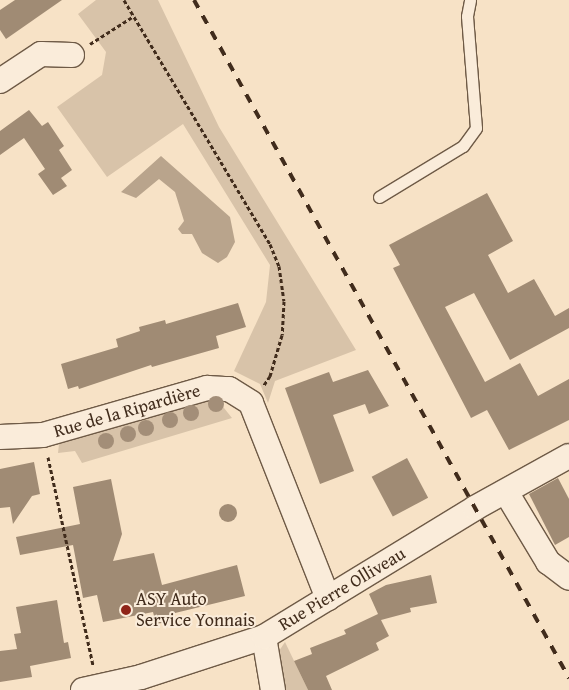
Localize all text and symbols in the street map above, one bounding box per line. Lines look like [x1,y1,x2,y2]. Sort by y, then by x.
street label: Rue de la Ripardière [51,380,203,442]
street label: Rue Pierre Olliveau [275,543,409,635]
place label: ASY Auto Service Yonnais [136,589,255,632]
marker: ASY Auto Service Yonnais [120,604,132,616]

